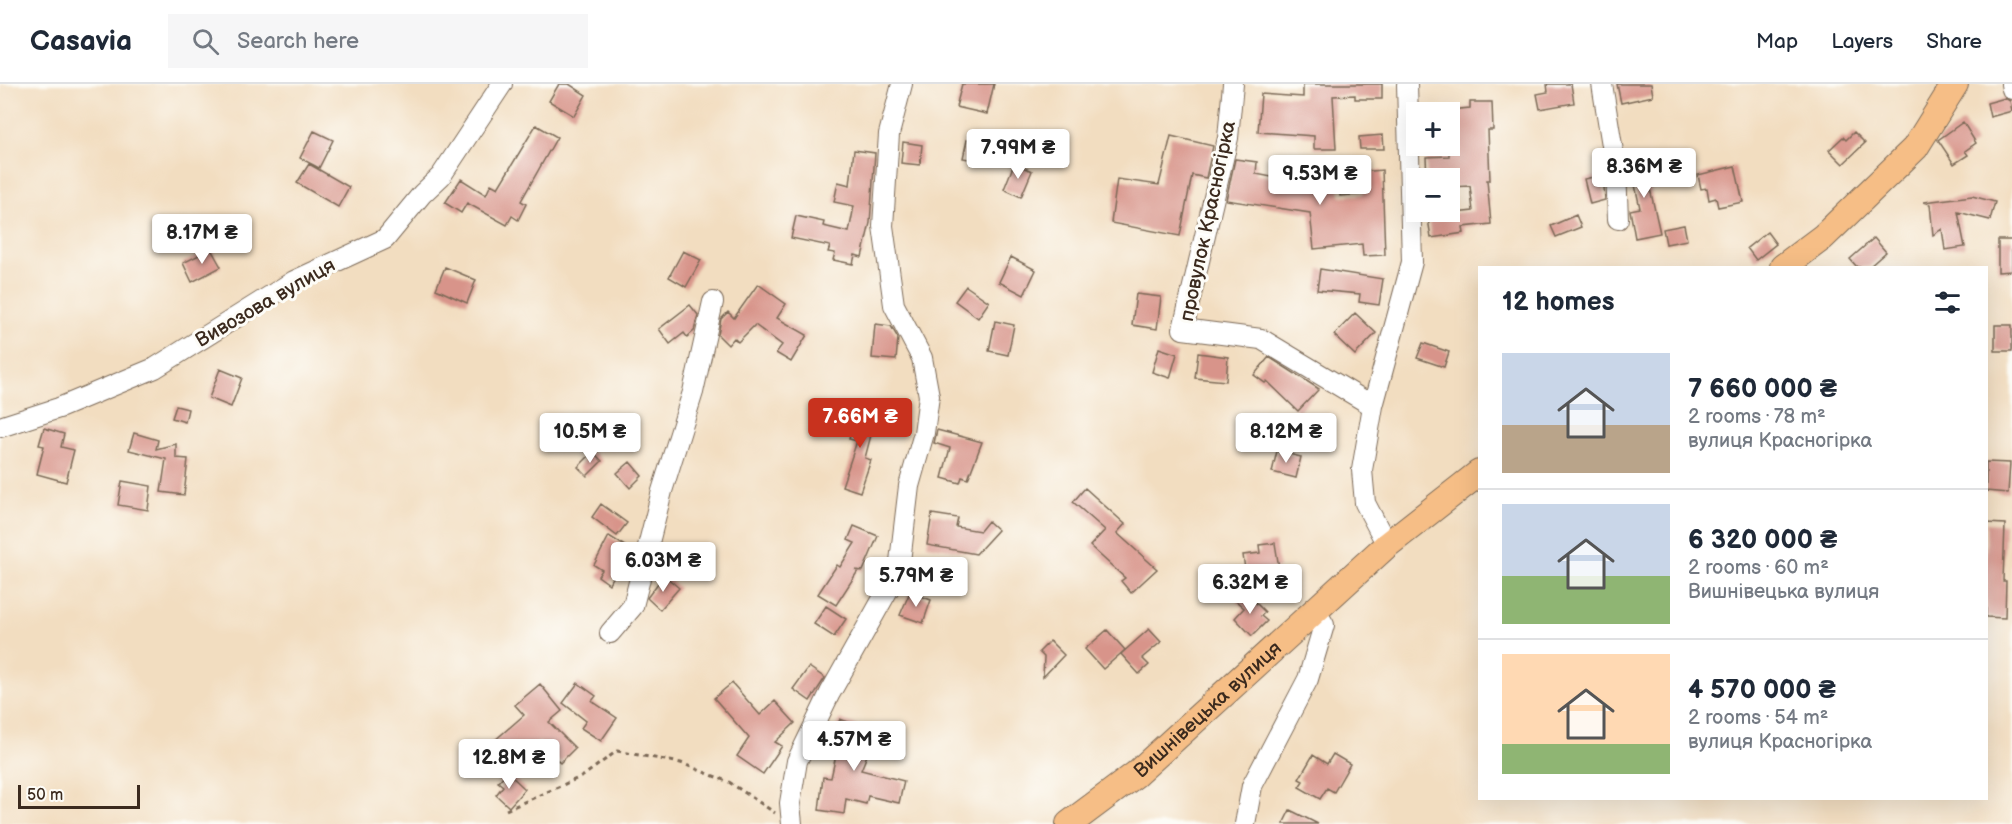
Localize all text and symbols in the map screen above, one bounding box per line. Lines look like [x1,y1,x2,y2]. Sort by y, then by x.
search box [168,14,588,68]
text: Casavia [30,25,132,58]
icon: search [189,25,222,58]
text: Search here [237,28,359,55]
text: Map [1756,29,1798,54]
text: Layers [1831,29,1893,54]
text: Share [1926,29,1982,54]
map controls [1406,102,1460,222]
button: + [1406,102,1460,156]
street label: провулок Красногірка [1175,119,1241,324]
pin: 7.99M ₴ [963,129,1073,180]
text: 7.99M ₴ [981,136,1055,160]
pin: 8.36M ₴ [1589,148,1699,199]
pin: 9.53M ₴ [1265,155,1375,206]
text: 8.36M ₴ [1606,155,1682,179]
text: 9.53M ₴ [1282,162,1358,186]
button: − [1406,168,1460,222]
pin: 8.17M ₴ [147,214,257,265]
text: 8.17M ₴ [166,221,238,245]
street label: Вивозова вулиця [191,253,340,353]
icon: filters [1931,286,1964,319]
text: 12 homes [1502,287,1614,318]
text: 7 660 000 ₴ [1688,374,1837,405]
icon: home [1550,377,1622,449]
pin: 7.66M ₴ [805,398,915,449]
text: 7.66M ₴ [822,405,898,429]
text: 2 rooms · 78 m² [1688,405,1826,429]
pin: 10.5M ₴ [535,413,645,464]
pin: 8.12M ₴ [1231,413,1341,464]
text: 10.5M ₴ [554,420,626,444]
text: 8.12M ₴ [1250,420,1322,444]
text: вулиця Красногірка [1688,429,1872,453]
text: 6 320 000 ₴ [1688,525,1837,556]
icon: home [1550,528,1622,600]
pin: 6.03M ₴ [608,542,718,593]
text: 6.03M ₴ [625,549,701,573]
text: 2 rooms · 60 m² [1688,556,1829,580]
pin: 5.79M ₴ [861,557,971,608]
text: 5.79M ₴ [879,564,953,588]
pin: 6.32M ₴ [1195,564,1305,615]
text: 6.32M ₴ [1212,571,1288,595]
text: Вишнівецька вулиця [1688,580,1879,604]
street label: Вишнівецька вулиця [1129,636,1287,783]
text: 4 570 000 ₴ [1688,675,1836,706]
icon: home [1550,678,1622,750]
text: 2 rooms · 54 m² [1688,706,1828,730]
pin: 4.57M ₴ [799,721,909,772]
text: 4.57M ₴ [817,728,891,752]
text: вулиця Красногірка [1688,730,1872,754]
pin: 12.8M ₴ [454,739,564,790]
text: 12.8M ₴ [473,746,545,770]
scale bar [18,782,140,810]
text: 50 m [27,786,63,805]

